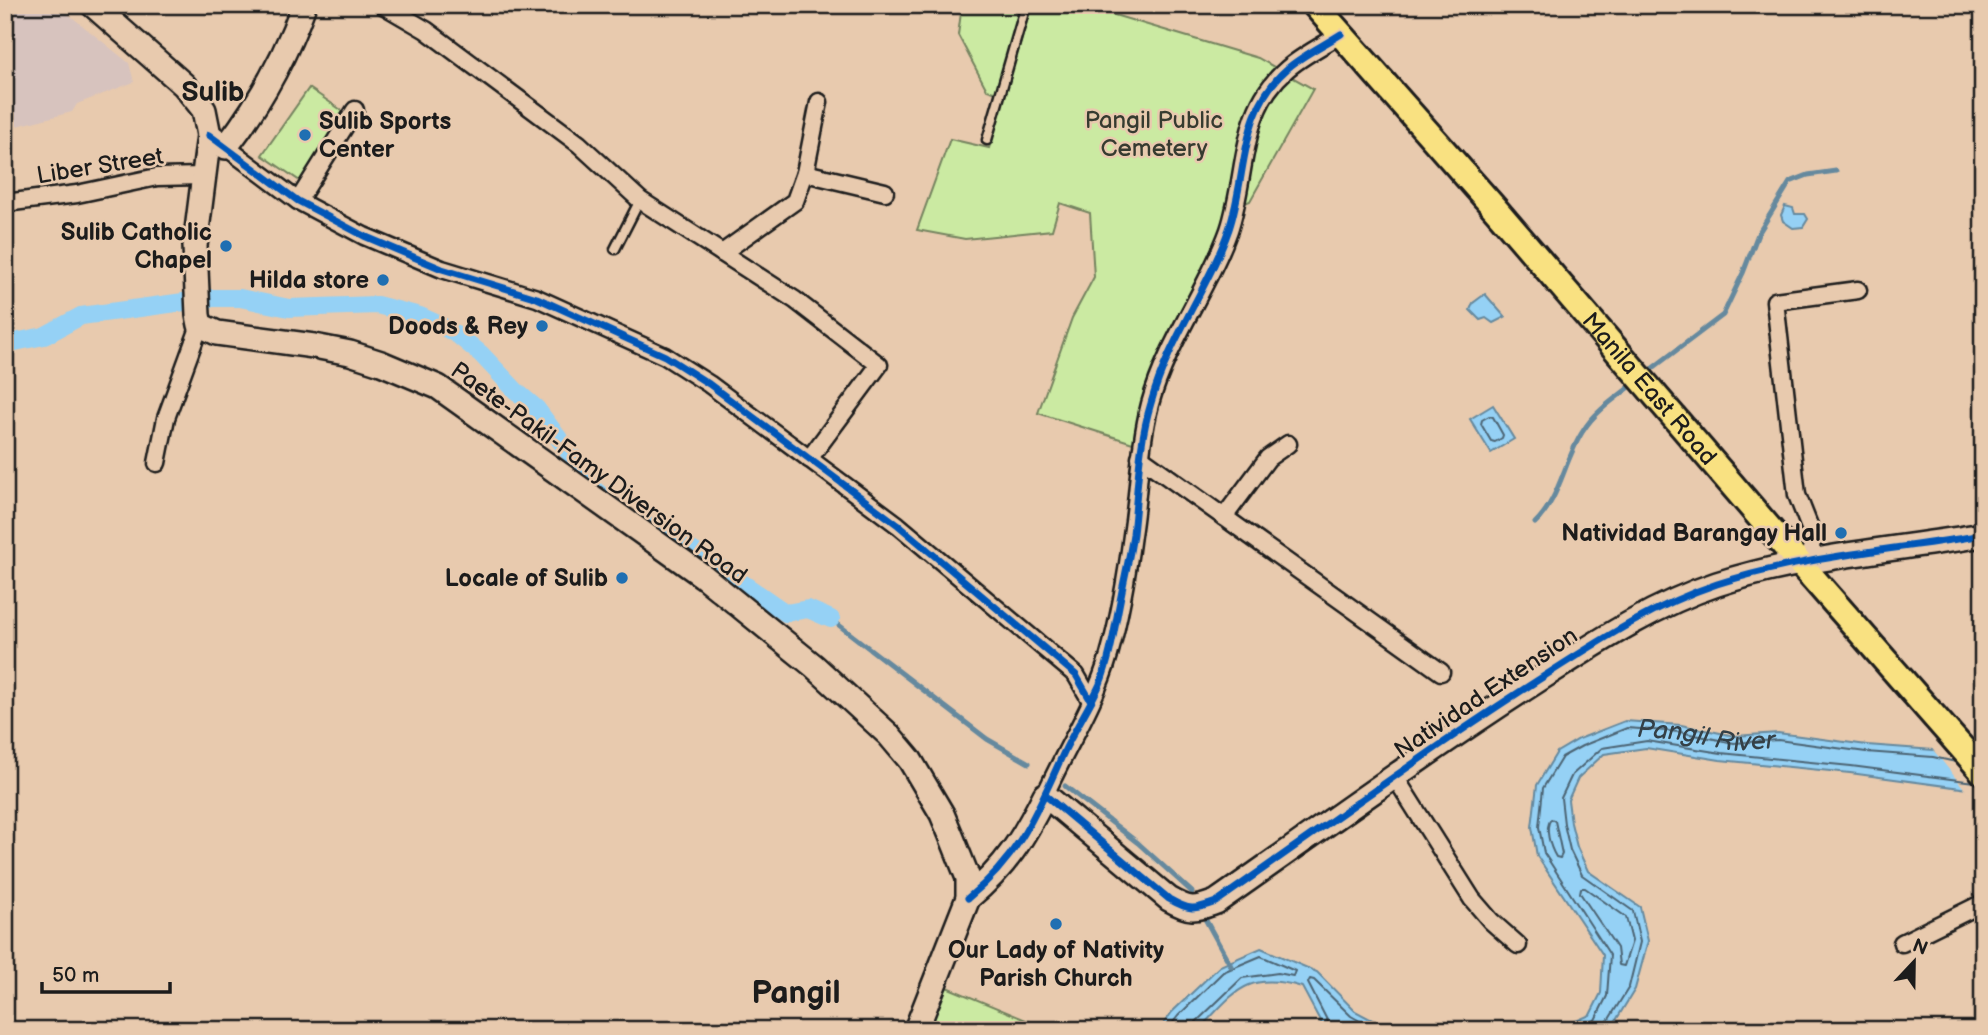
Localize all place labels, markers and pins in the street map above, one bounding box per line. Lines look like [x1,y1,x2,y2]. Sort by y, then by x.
place label: Sulib Sports Center [319,107,452,164]
marker: Sulib Sports Center [297,127,313,143]
place label: Sulib Catholic Chapel [61,218,212,275]
marker: Sulib Catholic Chapel [218,238,234,254]
place label: Hilda store [249,266,369,295]
marker: Hilda store [375,272,391,288]
place label: Doods & Rey [388,312,528,341]
marker: Doods & Rey [534,318,550,334]
place label: Natividad Barangay Hall [1561,519,1827,548]
marker: Natividad Barangay Hall [1833,525,1849,541]
place label: Locale of Sulib [445,564,608,593]
marker: Locale of Sulib [614,570,630,586]
marker: Our Lady of Nativity Parish Church [1048,916,1064,932]
place label: Our Lady of Nativity Parish Church [948,936,1164,993]

